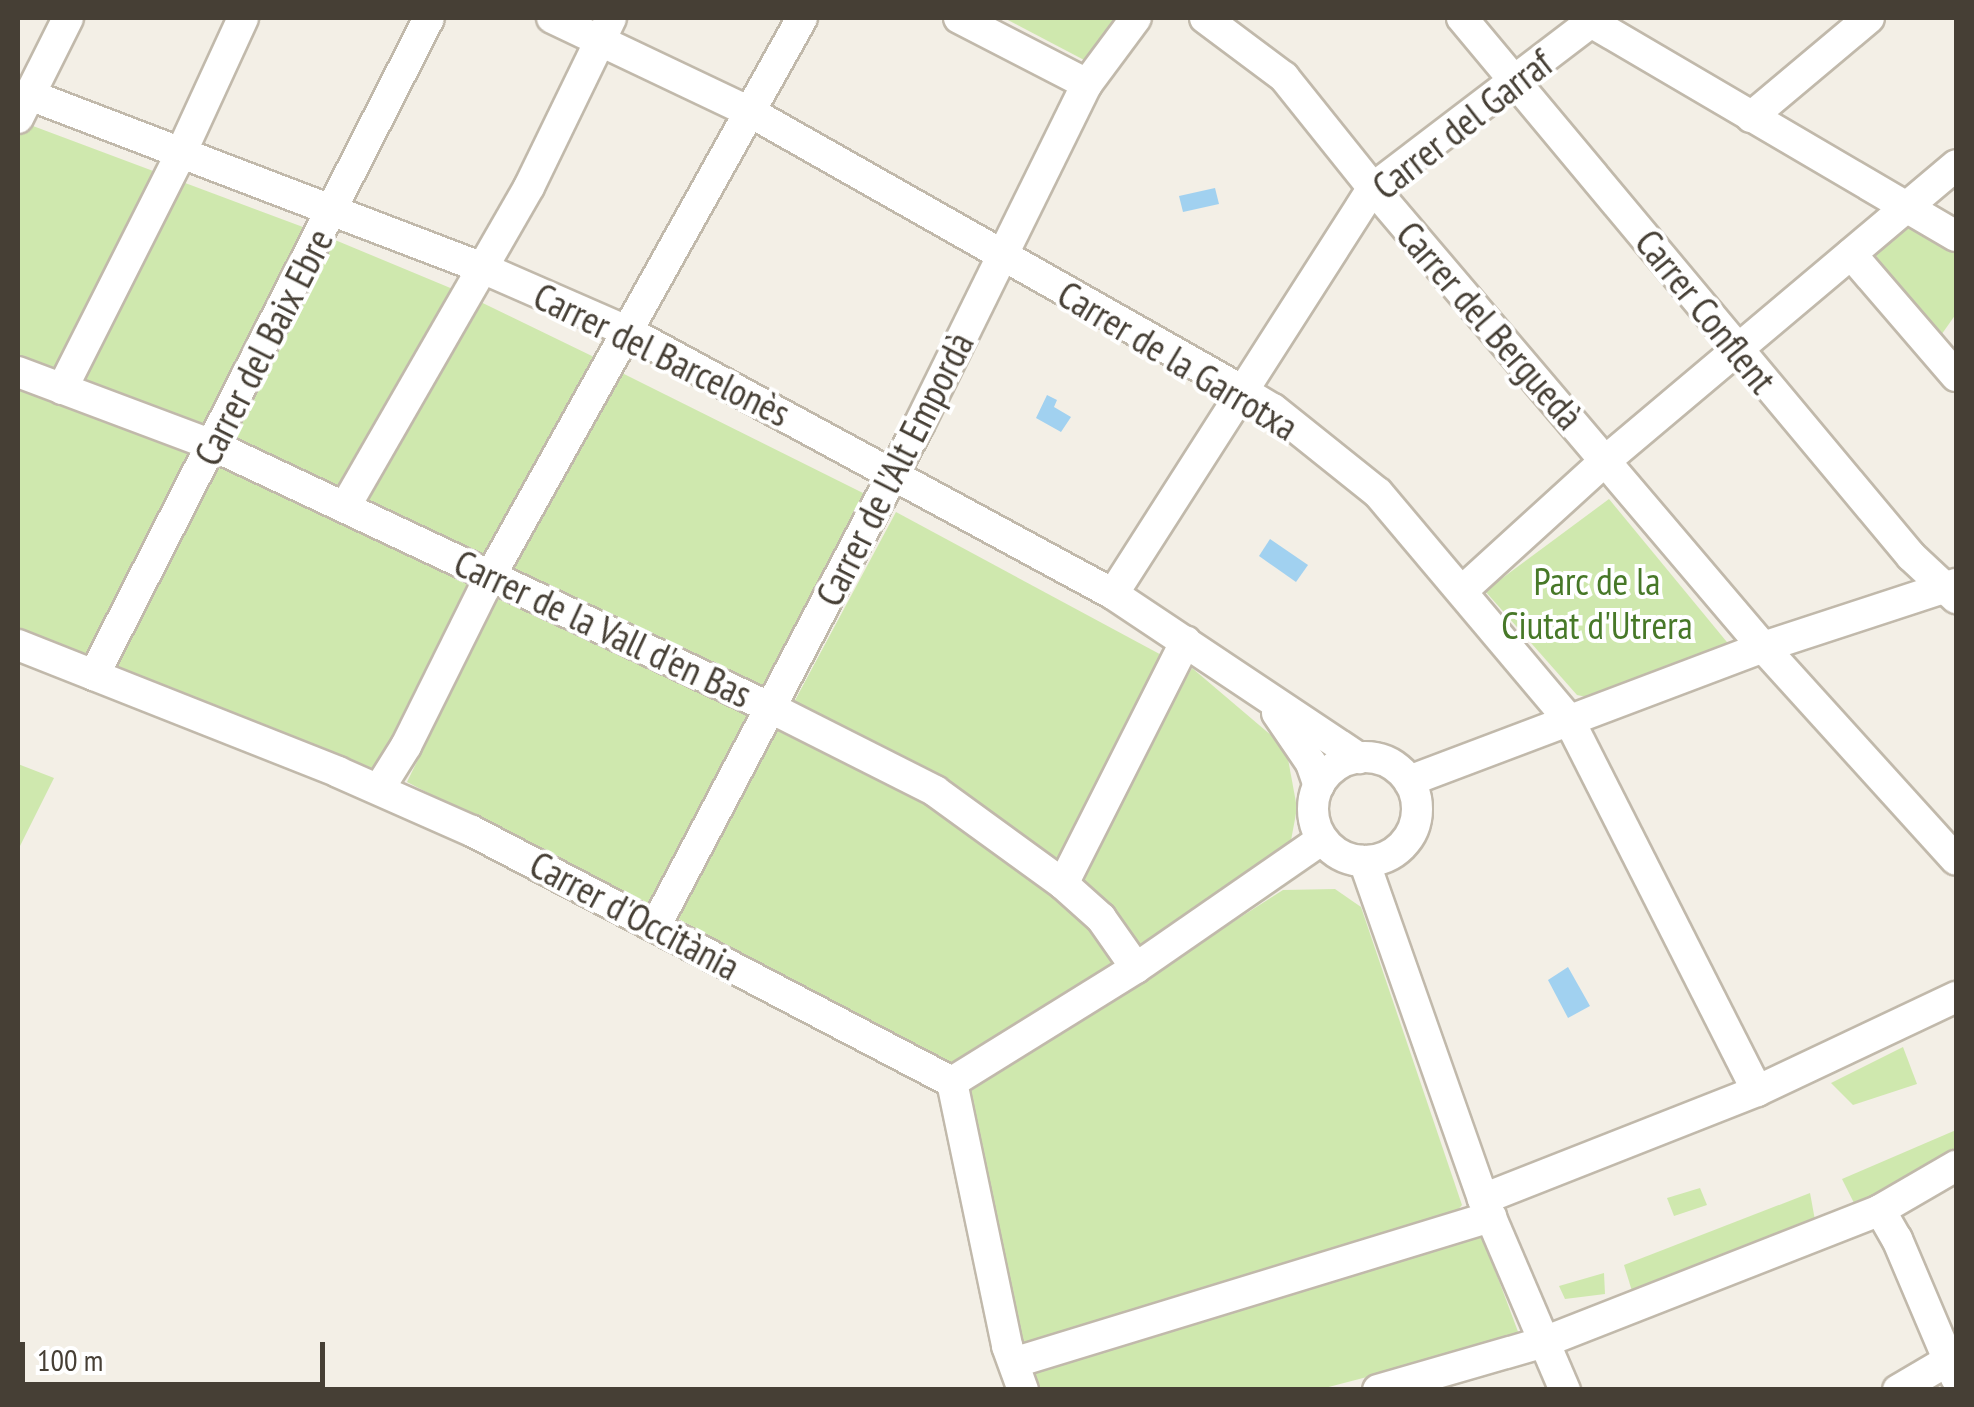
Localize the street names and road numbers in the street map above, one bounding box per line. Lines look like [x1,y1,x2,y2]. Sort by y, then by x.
street label: Carrer del Garraf [1363,40,1561,208]
street label: Carrer del Berguedà [1387,212,1593,438]
street label: Carrer Conflent [1626,220,1786,402]
street label: Carrer del Baix Ebre [184,221,342,473]
street label: Carrer de la Garrotxa [1050,271,1306,449]
street label: Carrer del Barcelonès [527,272,797,436]
street label: Carrer de l'Alt Empordà [805,325,983,613]
street label: Carrer de la Vall d'en Bas [447,539,759,717]
street label: Carrer d'Occitània [523,841,747,989]

